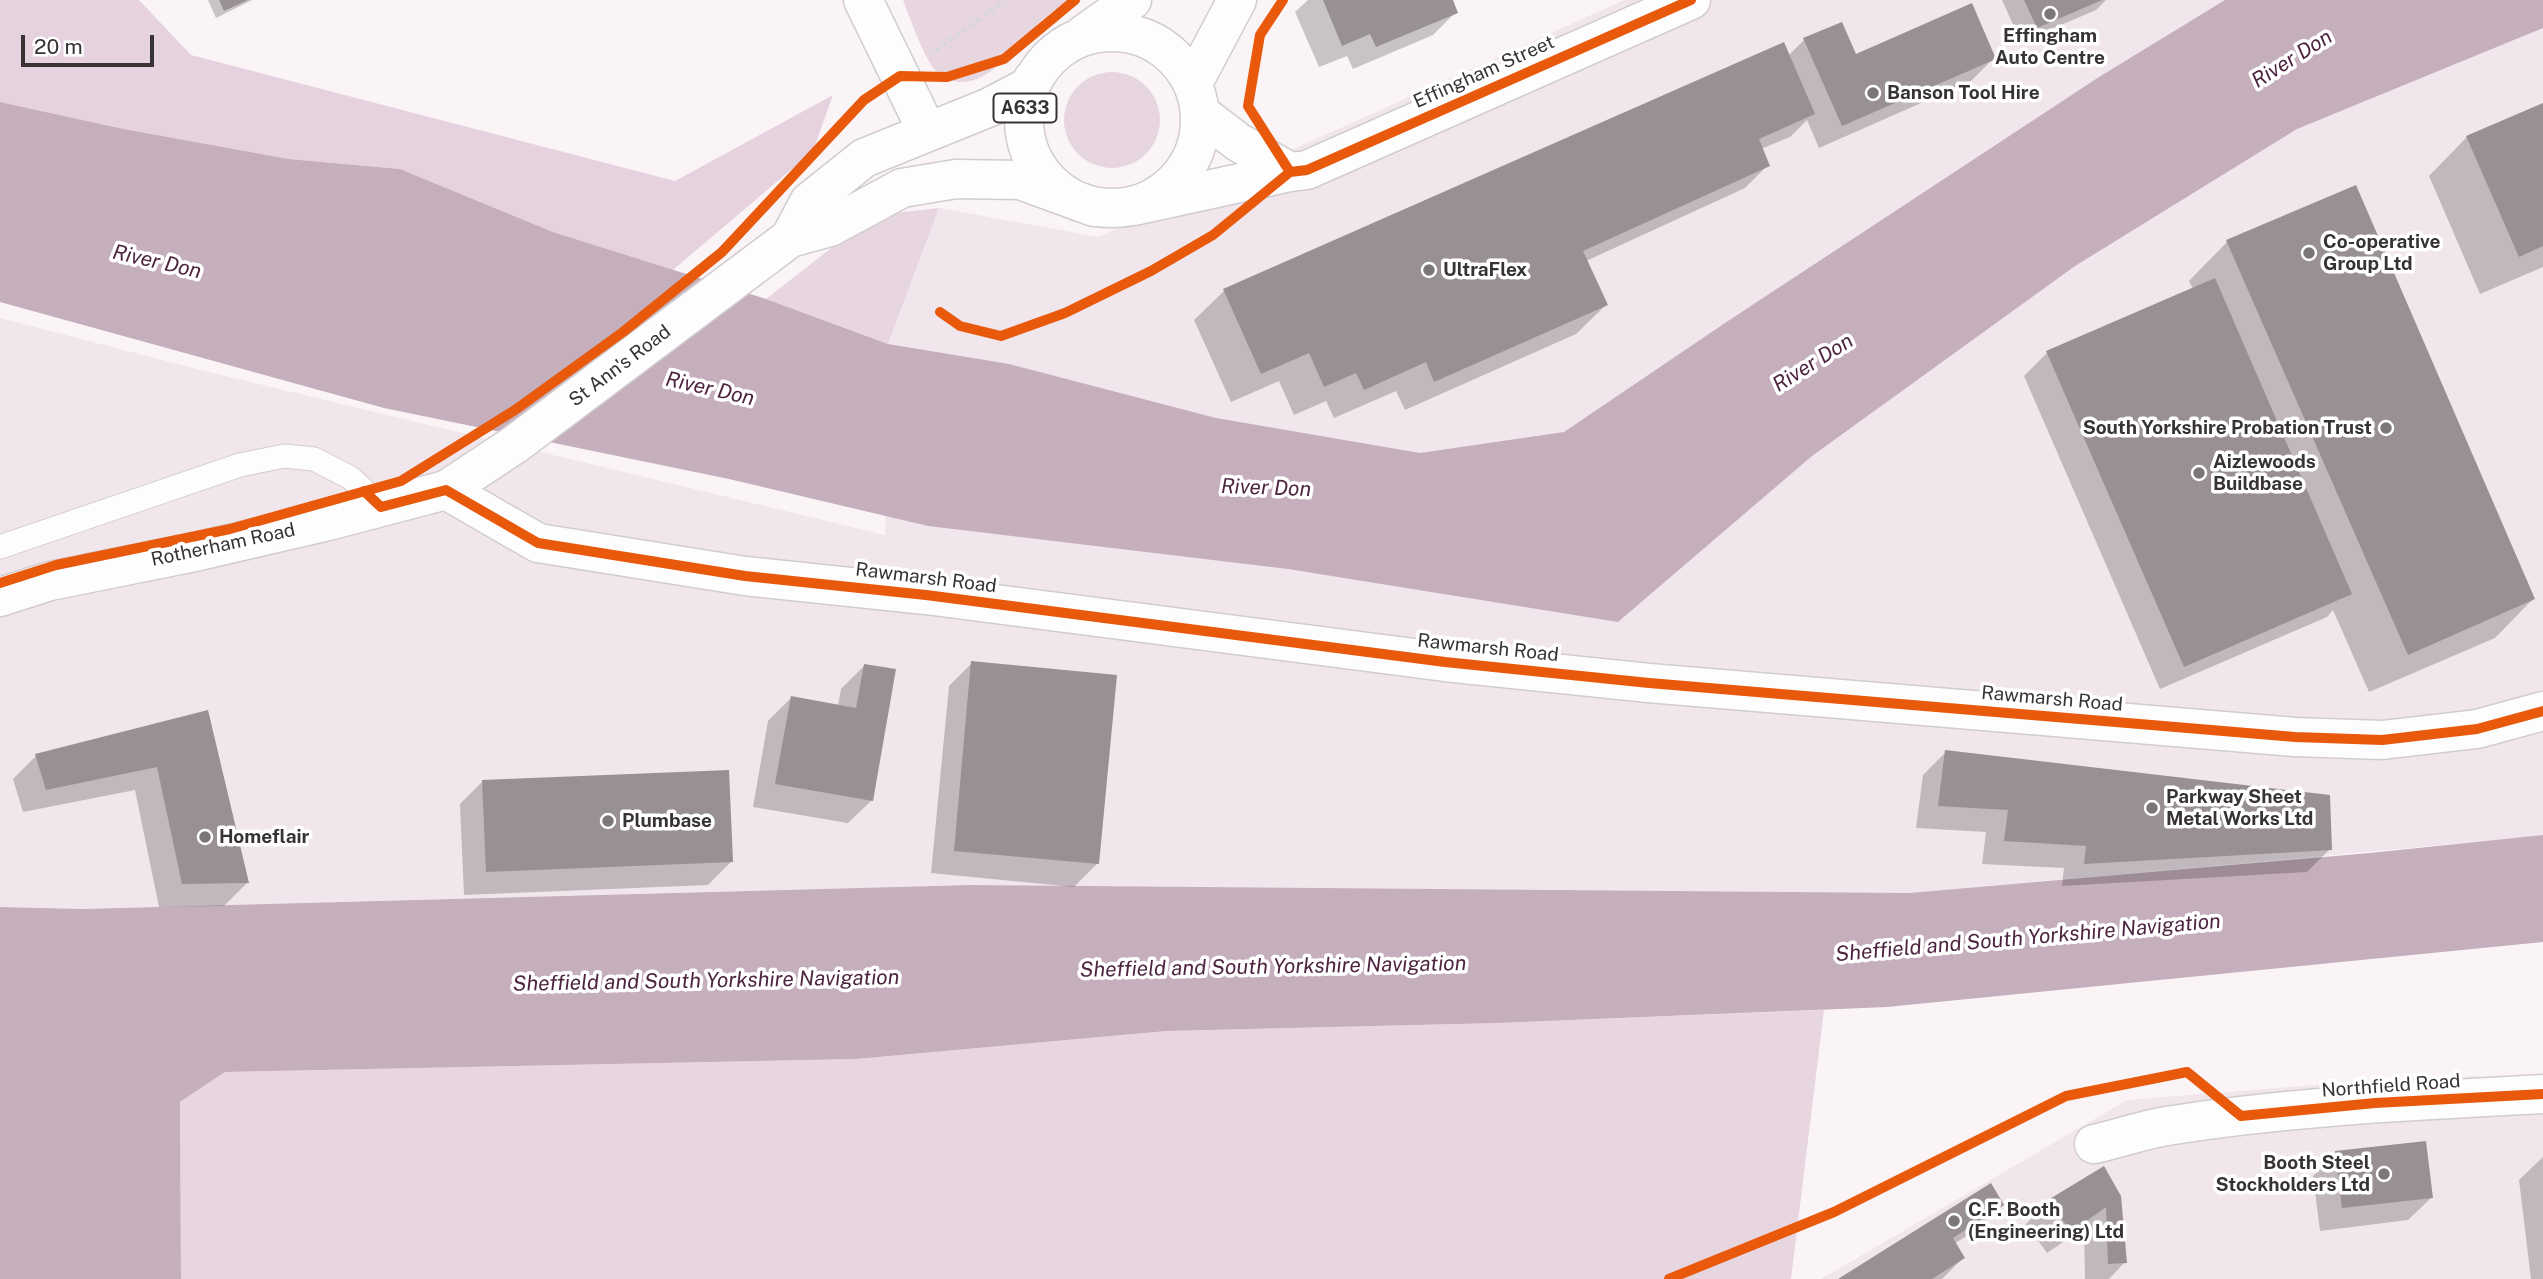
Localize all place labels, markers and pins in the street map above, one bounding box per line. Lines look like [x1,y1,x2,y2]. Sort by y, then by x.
marker: Effingham Auto Centre [2042,6,2058,22]
place label: Effingham Auto Centre [1995,25,2105,69]
place label: Banson Tool Hire [1887,82,2040,104]
marker: Banson Tool Hire [1865,85,1881,101]
place label: Co-operative Group Ltd [2323,231,2441,275]
marker: Co-operative Group Ltd [2301,245,2317,261]
place label: UltraFlex [1443,259,1527,281]
marker: UltraFlex [1421,262,1437,278]
place label: South Yorkshire Probation Trust [2083,417,2372,439]
marker: South Yorkshire Probation Trust [2378,420,2394,436]
place label: Aizlewoods Buildbase [2213,451,2316,495]
marker: Aizlewoods Buildbase [2191,465,2207,481]
place label: Parkway Sheet Metal Works Ltd [2166,786,2313,830]
marker: Parkway Sheet Metal Works Ltd [2144,800,2160,816]
place label: Plumbase [622,810,712,832]
marker: Plumbase [600,813,616,829]
place label: Homeflair [219,826,309,848]
marker: Homeflair [197,829,213,845]
place label: Booth Steel Stockholders Ltd [2215,1152,2370,1196]
marker: Booth Steel Stockholders Ltd [2376,1166,2392,1182]
place label: C.F. Booth (Engineering) Ltd [1968,1199,2124,1243]
marker: C.F. Booth (Engineering) Ltd [1946,1213,1962,1229]

